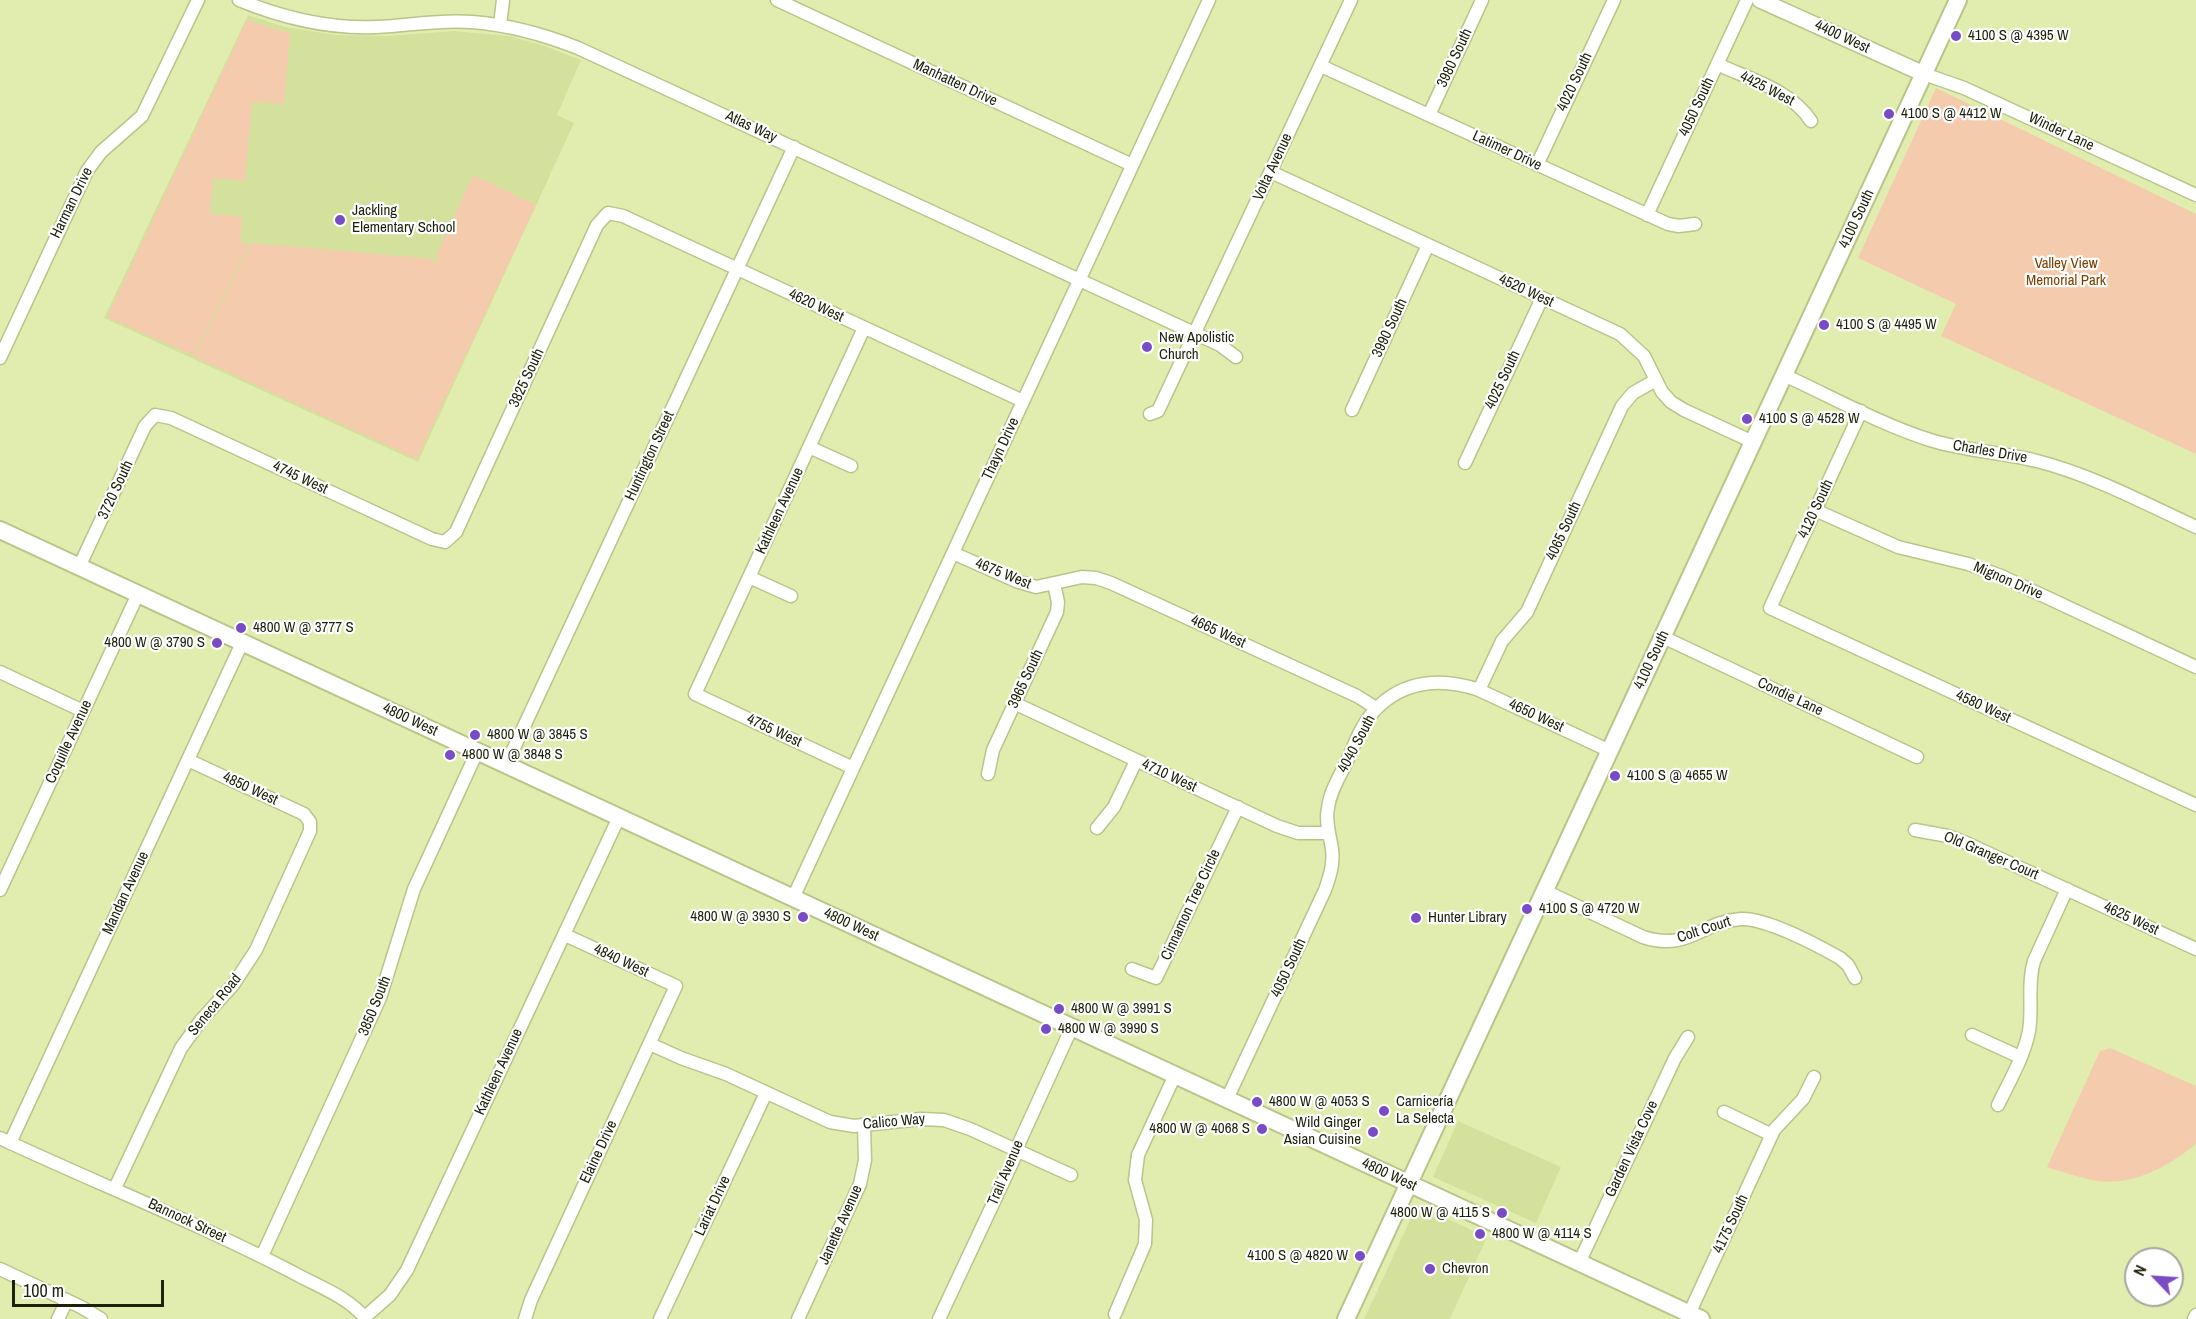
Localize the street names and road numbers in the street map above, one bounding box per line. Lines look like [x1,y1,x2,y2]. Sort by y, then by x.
street label: 4400 West [1812,16,1872,58]
street label: 3980 South [1434,26,1476,90]
street label: 4020 South [1554,50,1596,114]
street label: Manhatten Drive [910,56,1000,110]
street label: 4425 West [1737,68,1797,110]
street label: 4050 South [1676,75,1718,139]
street label: Atlas Way [722,107,780,147]
street label: Winder Lane [2025,109,2097,155]
street label: Latimer Drive [1469,127,1545,175]
street label: Volta Avenue [1250,130,1296,204]
street label: Harman Drive [47,165,97,241]
street label: 4100 South [1836,187,1878,251]
street label: 4520 West [1496,270,1556,312]
street label: 4620 West [786,285,846,327]
street label: 3990 South [1369,296,1411,360]
street label: 3825 South [506,346,548,410]
street label: 4025 South [1482,348,1524,412]
street label: Huntington Street [621,409,679,503]
street label: Thayn Drive [979,415,1023,483]
street label: Charles Drive [1951,437,2029,467]
street label: 4745 West [270,457,330,499]
street label: 3720 South [95,458,137,522]
street label: Kathleen Avenue [752,465,808,557]
street label: 4120 South [1795,477,1837,541]
street label: 4065 South [1543,499,1585,563]
street label: 4675 West [972,555,1034,593]
street label: Mignon Drive [1971,558,2045,604]
street label: 4665 West [1188,611,1248,653]
street label: 4100 South [1631,628,1673,692]
street label: 3965 South [1005,647,1047,711]
street label: Condie Lane [1754,674,1826,720]
street label: 4580 West [1953,686,2013,728]
street label: 4650 West [1506,695,1566,737]
street label: Coquille Avenue [42,697,96,787]
street label: 4800 West [380,699,440,741]
street label: 4755 West [744,710,804,752]
street label: 4040 South [1334,712,1380,776]
street label: 4710 West [1139,755,1199,797]
street label: 4850 West [220,768,280,810]
street label: Old Granger Court [1941,828,2041,884]
street label: Cinnamon Tree Circle [1157,847,1225,963]
street label: Mandan Avenue [99,849,153,937]
street label: 4625 West [2101,898,2161,940]
street label: 4800 West [821,904,881,946]
street label: Colt Court [1675,913,1733,947]
street label: 4050 South [1268,936,1310,1000]
street label: 4840 West [591,940,651,982]
street label: Seneca Road [185,970,245,1040]
street label: 3850 South [355,973,395,1039]
street label: Kathleen Avenue [471,1026,527,1118]
street label: Garden Vista Cove [1602,1098,1662,1200]
street label: Calico Way [862,1110,926,1134]
street label: Elaine Drive [577,1118,621,1186]
street label: Trail Avenue [984,1138,1028,1208]
street label: 4800 West [1359,1154,1419,1196]
street label: Lariat Drive [691,1173,735,1239]
street label: Janette Avenue [815,1182,867,1268]
street label: 4175 South [1710,1192,1752,1256]
street label: Bannock Street [145,1195,229,1247]

